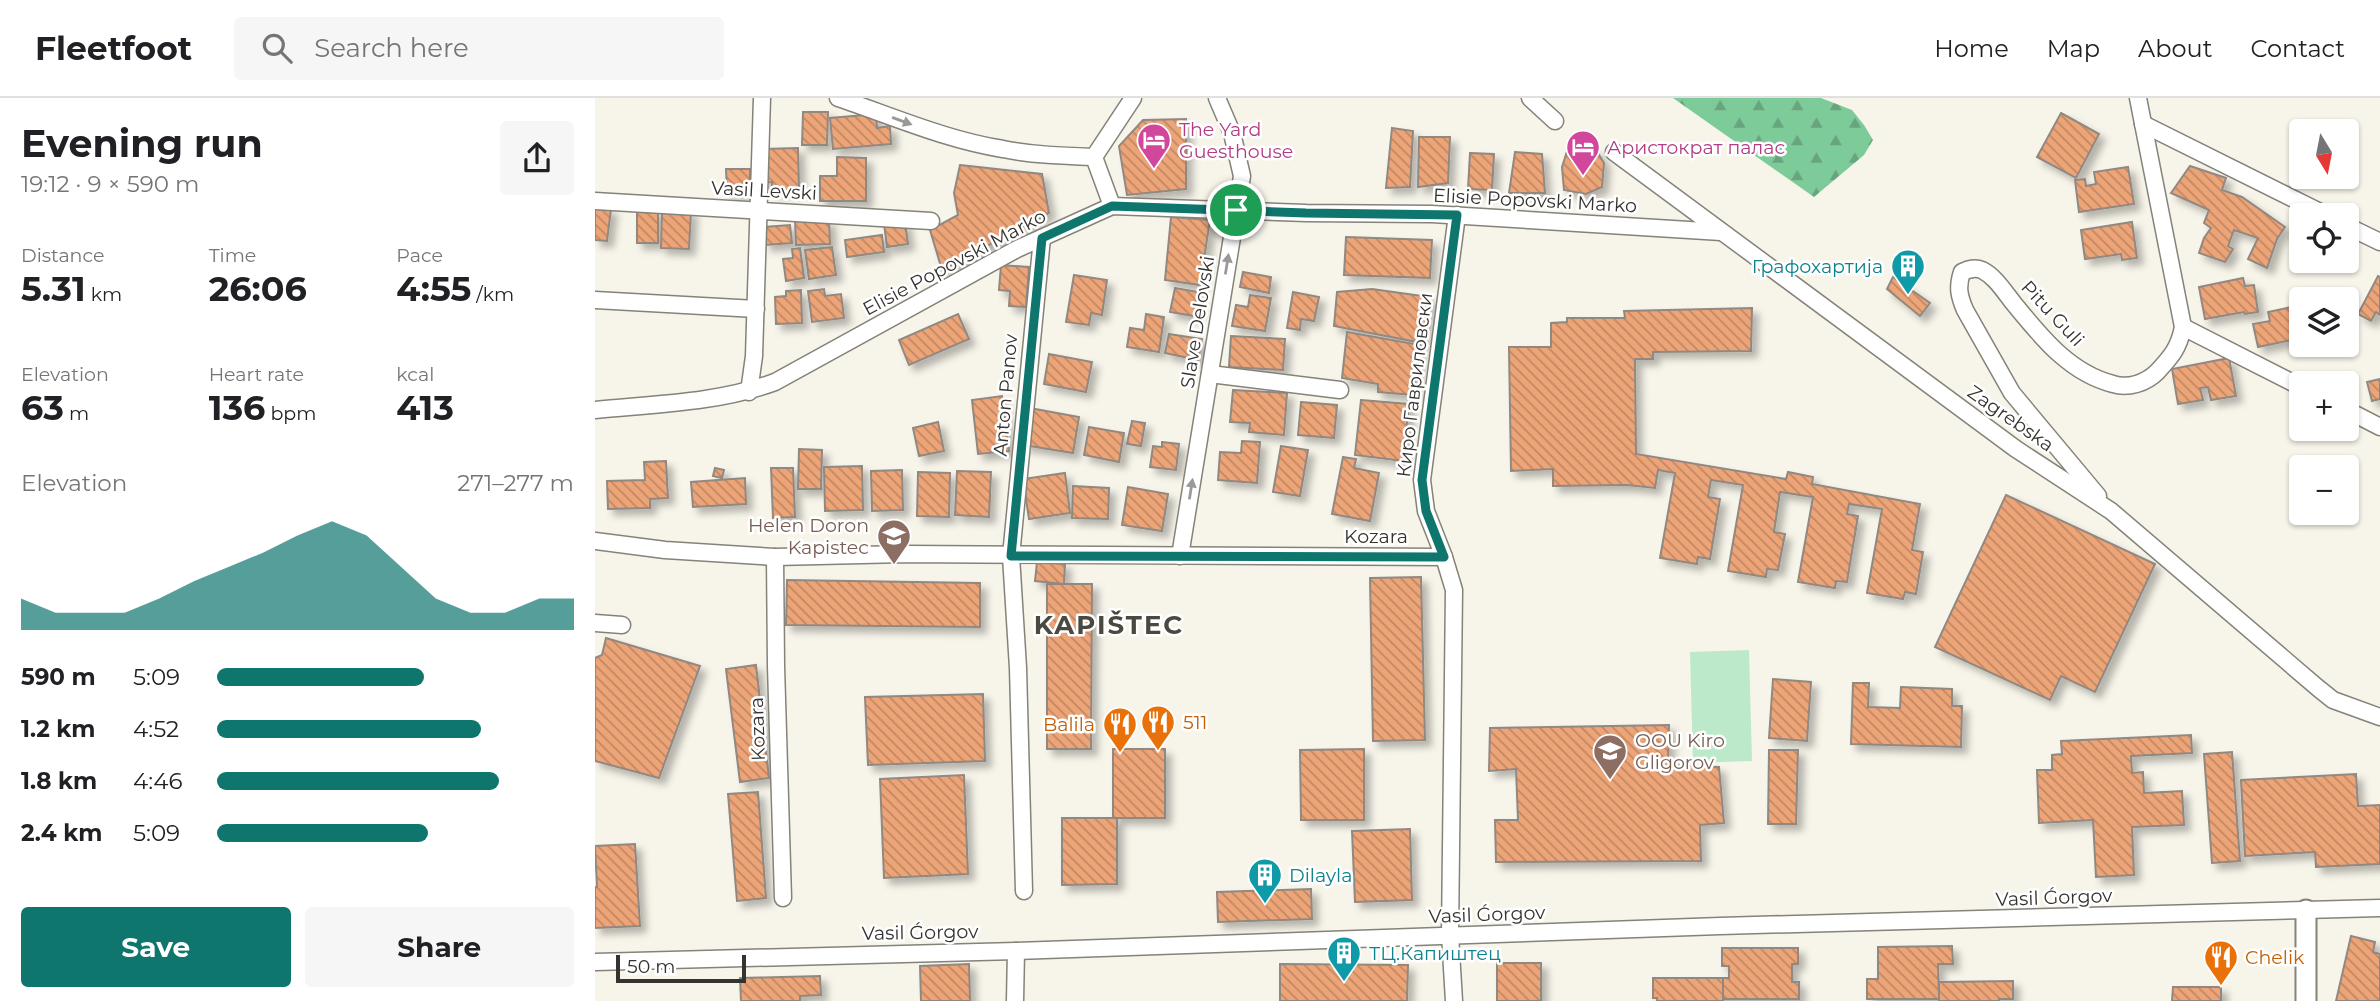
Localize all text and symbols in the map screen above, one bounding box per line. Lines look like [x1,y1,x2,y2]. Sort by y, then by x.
search box [234,17,724,80]
text: Fleetfoot [35,28,192,68]
icon: search [258,29,296,67]
text: Search here [314,32,469,64]
text: Home [1934,34,2009,63]
text: Map [2047,34,2100,63]
text: About [2138,34,2212,63]
text: Contact [2250,34,2345,63]
one-way arrow [892,115,913,126]
place label: The Yard Guesthouse [1179,118,1293,163]
north arrow [2289,119,2359,189]
map controls [2289,119,2359,525]
text: Evening run [21,120,263,167]
button: share [500,121,574,195]
hotel icon: The Yard Guesthouse [1135,121,1173,170]
hotel icon: Аристократ палас [1564,128,1602,177]
place label: Аристократ палас [1607,136,1785,159]
text: 19:12 · 9 × 590 m [21,170,199,198]
street label: Vasil Levski [710,176,818,205]
pin [1206,180,1266,240]
street label: Elisie Popovski Marko [1432,184,1638,217]
icon: arrive [1217,191,1255,229]
button: locate [2289,203,2359,273]
street label: Elisie Popovski Marko [859,204,1050,321]
text: Distance [21,244,104,267]
text: Time [209,244,256,267]
text: Pace [396,244,443,267]
building icon: Графохартија [1889,247,1927,296]
one-way arrow [1222,253,1233,275]
street label: Slave Delovski [1176,254,1219,390]
place label: Графохартија [1752,255,1883,278]
text: 5.31 [21,267,86,310]
text: 26:06 [209,267,307,310]
text: 4:55 [396,267,471,310]
street label: Pitu Guli [2016,276,2089,351]
text: km [86,283,122,306]
text: /km [471,283,514,306]
button: layers [2289,287,2359,357]
street label: Киро Гавриловски [1392,291,1437,479]
street label: Anton Panov [989,332,1022,457]
text: Elevation [21,363,109,386]
text: Heart rate [209,363,304,386]
text: kcal [396,363,434,386]
button: + [2289,371,2359,441]
street label: Zagrebska [1963,380,2058,457]
text: 63 [21,386,64,429]
text: 136 [209,386,265,429]
text: 413 [396,386,454,429]
text: m [64,402,89,425]
text: bpm [265,402,316,425]
button: − [2289,455,2359,525]
text: Elevation [21,469,127,497]
text: 271–277 m [457,469,574,497]
one-way arrow [1186,478,1197,500]
place label: Helen Doron Kapistec [748,514,869,559]
school or university icon: Helen Doron Kapistec [875,517,913,566]
street label: Kozara [1344,525,1408,548]
district label: KAPIŠTEC [1034,609,1184,641]
text: 590 m [21,663,96,691]
text: 5:09 [133,663,180,691]
street label: Kozara [745,697,770,761]
restaurant icon: 511 [1139,703,1177,752]
restaurant icon: Balila [1101,705,1139,754]
place label: 511 [1183,711,1207,734]
place label: Balila [1043,713,1095,736]
text: 1.2 km [21,715,95,743]
text: 4:52 [133,715,179,743]
place label: OOU Kiro Gligorov [1635,729,1725,774]
school or university icon: OOU Kiro Gligorov [1591,732,1629,781]
text: 1.8 km [21,767,97,795]
text: 4:46 [133,767,182,795]
text: 2.4 km [21,819,102,847]
text: 5:09 [133,819,180,847]
building icon: Dilayla [1246,856,1284,905]
place label: Dilayla [1289,864,1352,887]
street label: Vasil Ǵorgov [1995,884,2113,911]
street label: Vasil Ǵorgov [1428,901,1546,928]
button: Save [21,907,291,987]
button: Share [305,907,574,987]
street label: Vasil Ǵorgov [861,920,979,945]
building icon: ТЦ.Капиштец [1325,934,1363,983]
restaurant icon: Chelik [2202,938,2240,987]
place label: ТЦ.Капиштец [1369,942,1501,965]
place label: Chelik [2245,946,2305,969]
scale bar [616,952,745,984]
text: 50 m [627,955,675,978]

